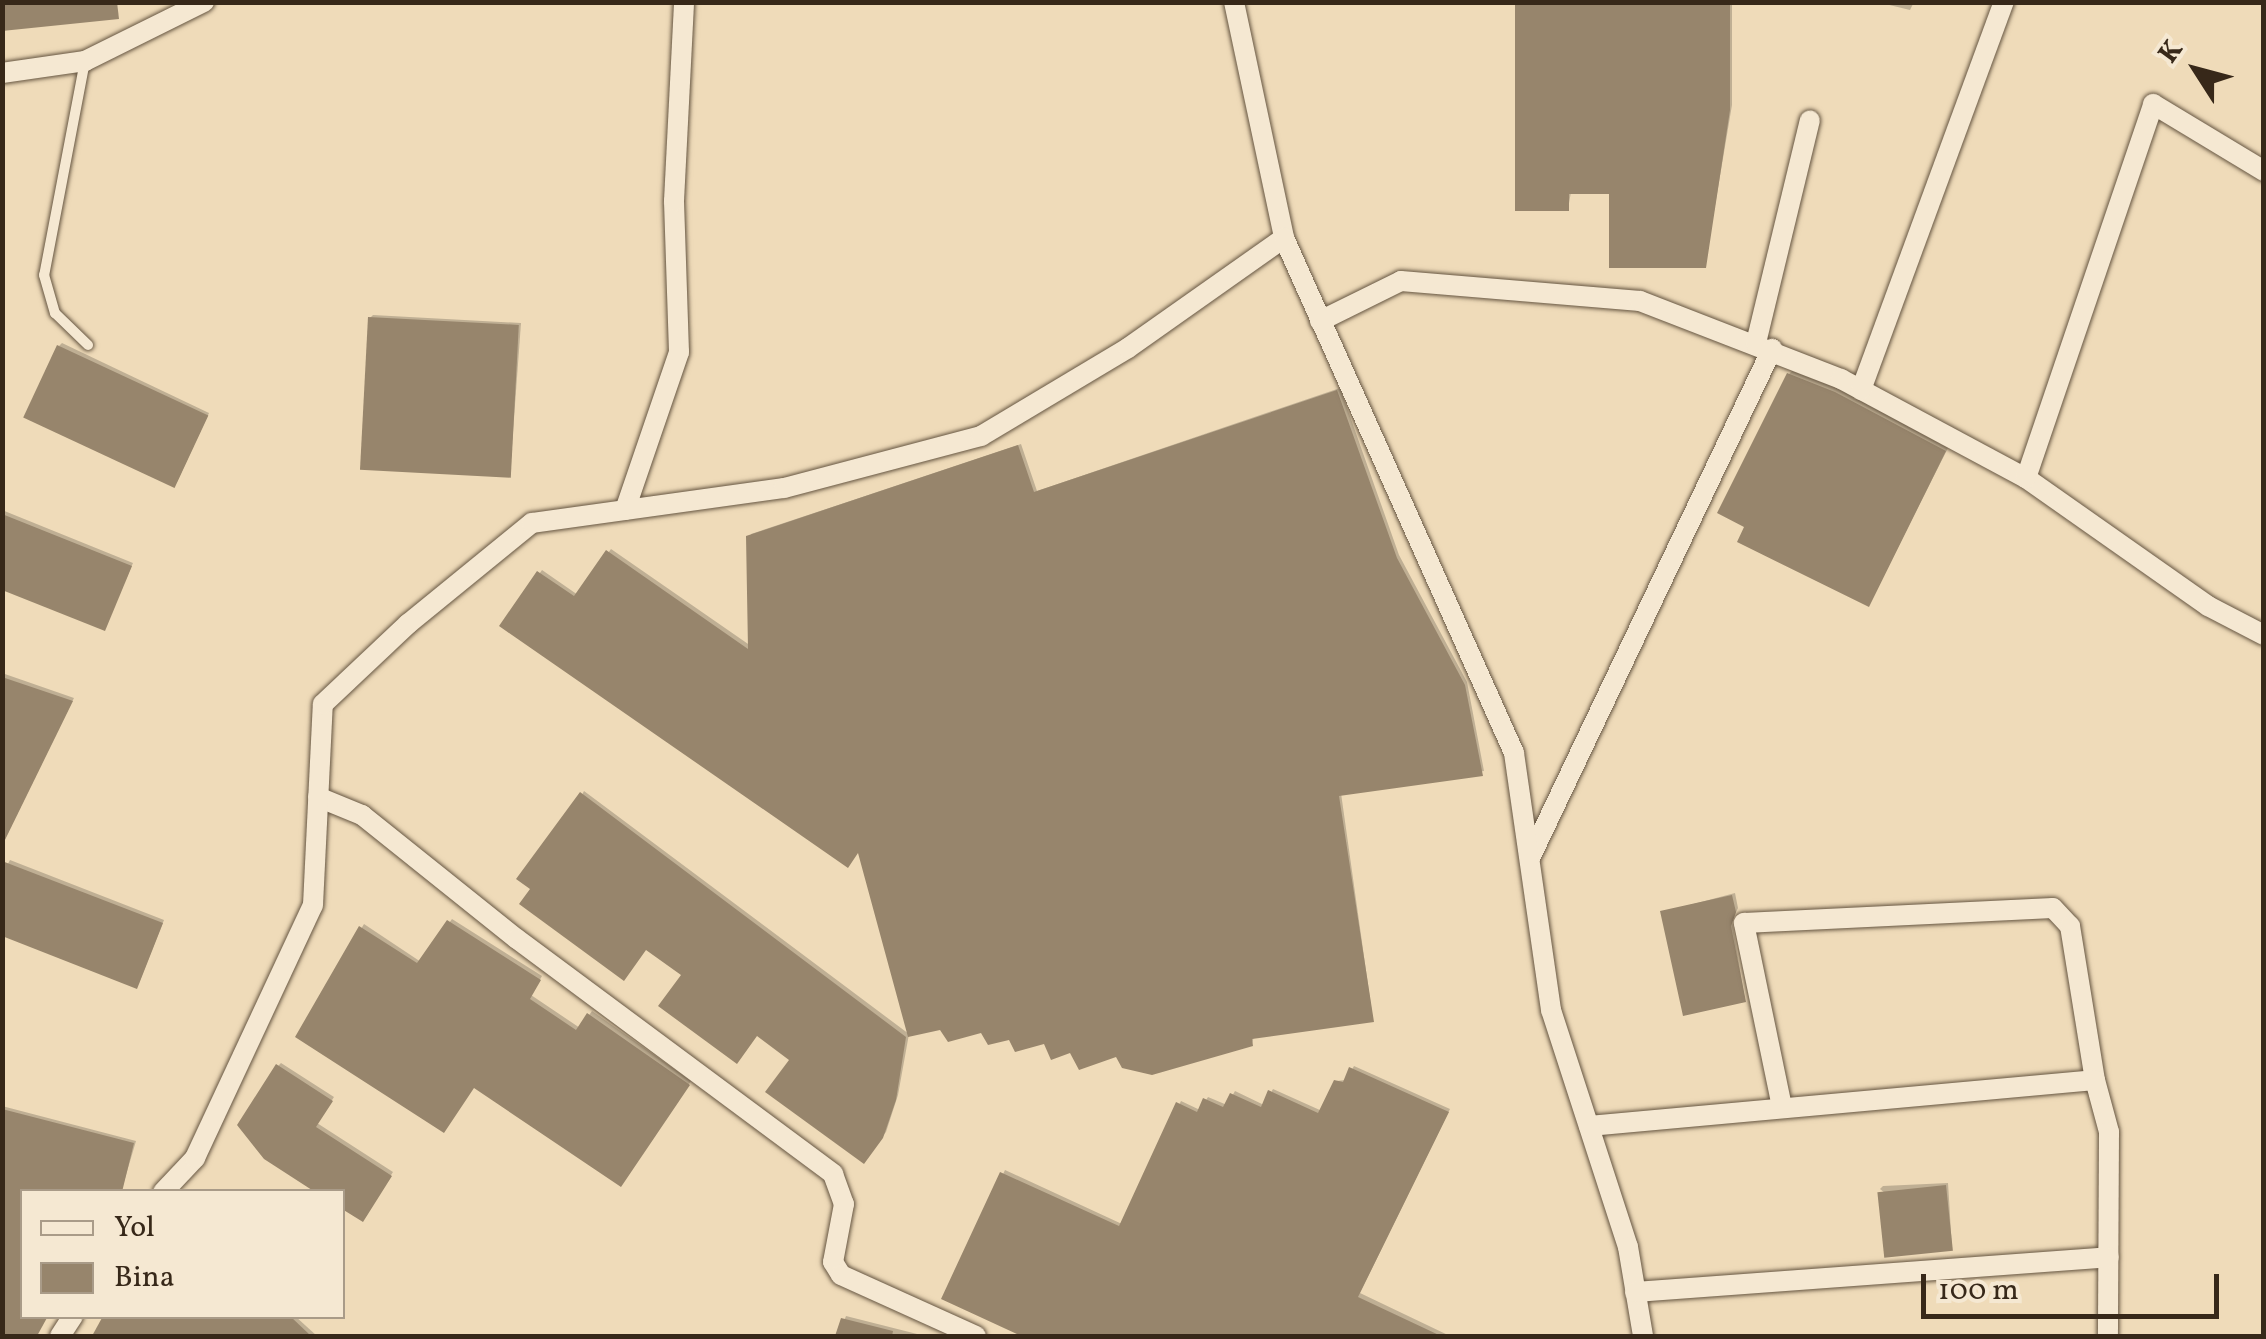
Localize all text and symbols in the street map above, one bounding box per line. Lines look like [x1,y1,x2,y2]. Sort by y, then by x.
north arrow [2146,20,2246,120]
text: K [2150,32,2193,72]
legend [20,1189,345,1319]
text: Yol [114,1207,155,1249]
scale bar [1926,1254,2224,1316]
text: Bina [114,1257,175,1299]
text: 100 m [1938,1270,2019,1312]

